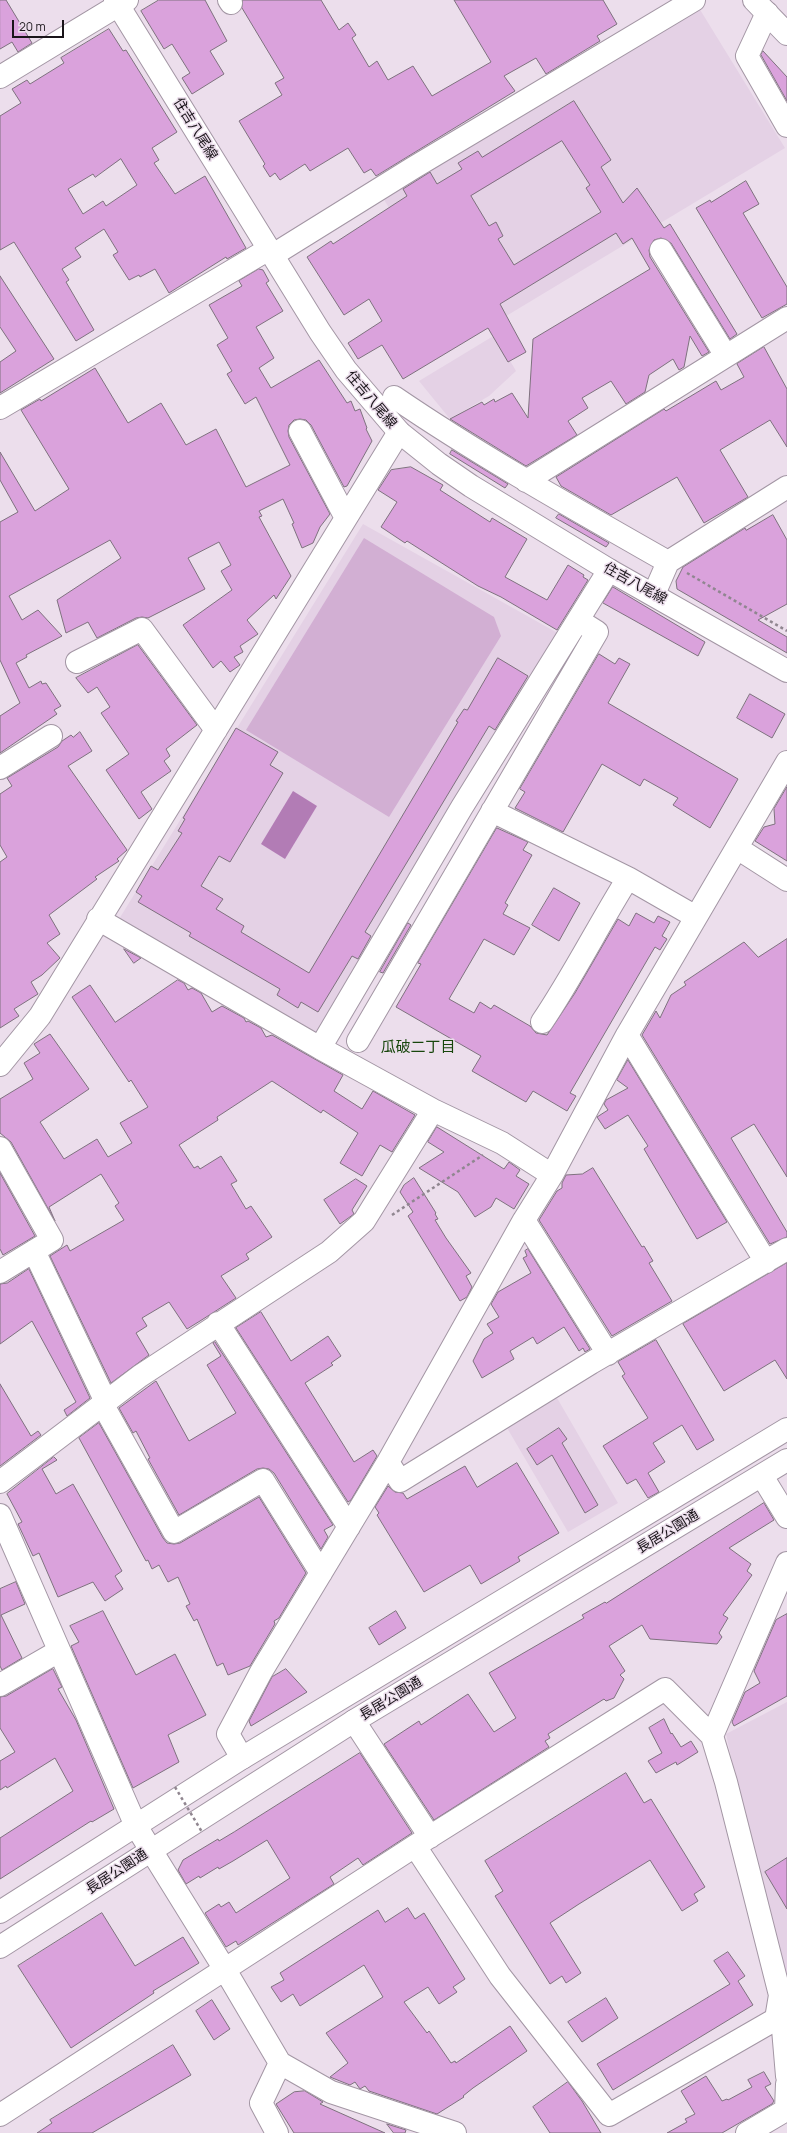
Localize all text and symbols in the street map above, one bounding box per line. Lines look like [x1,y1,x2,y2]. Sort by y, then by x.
scale bar [14,12,66,38]
text: 20 m [19,18,46,35]
street label: 住吉八尾線 [169,95,221,163]
street label: 住吉八尾線 [342,368,400,432]
street label: 住吉八尾線 [600,560,670,608]
district label: 瓜破二丁目 [381,1039,455,1057]
street label: 長居公園通 [634,1507,702,1557]
street label: 長居公園通 [357,1674,425,1724]
street label: 長居公園通 [83,1846,151,1898]

